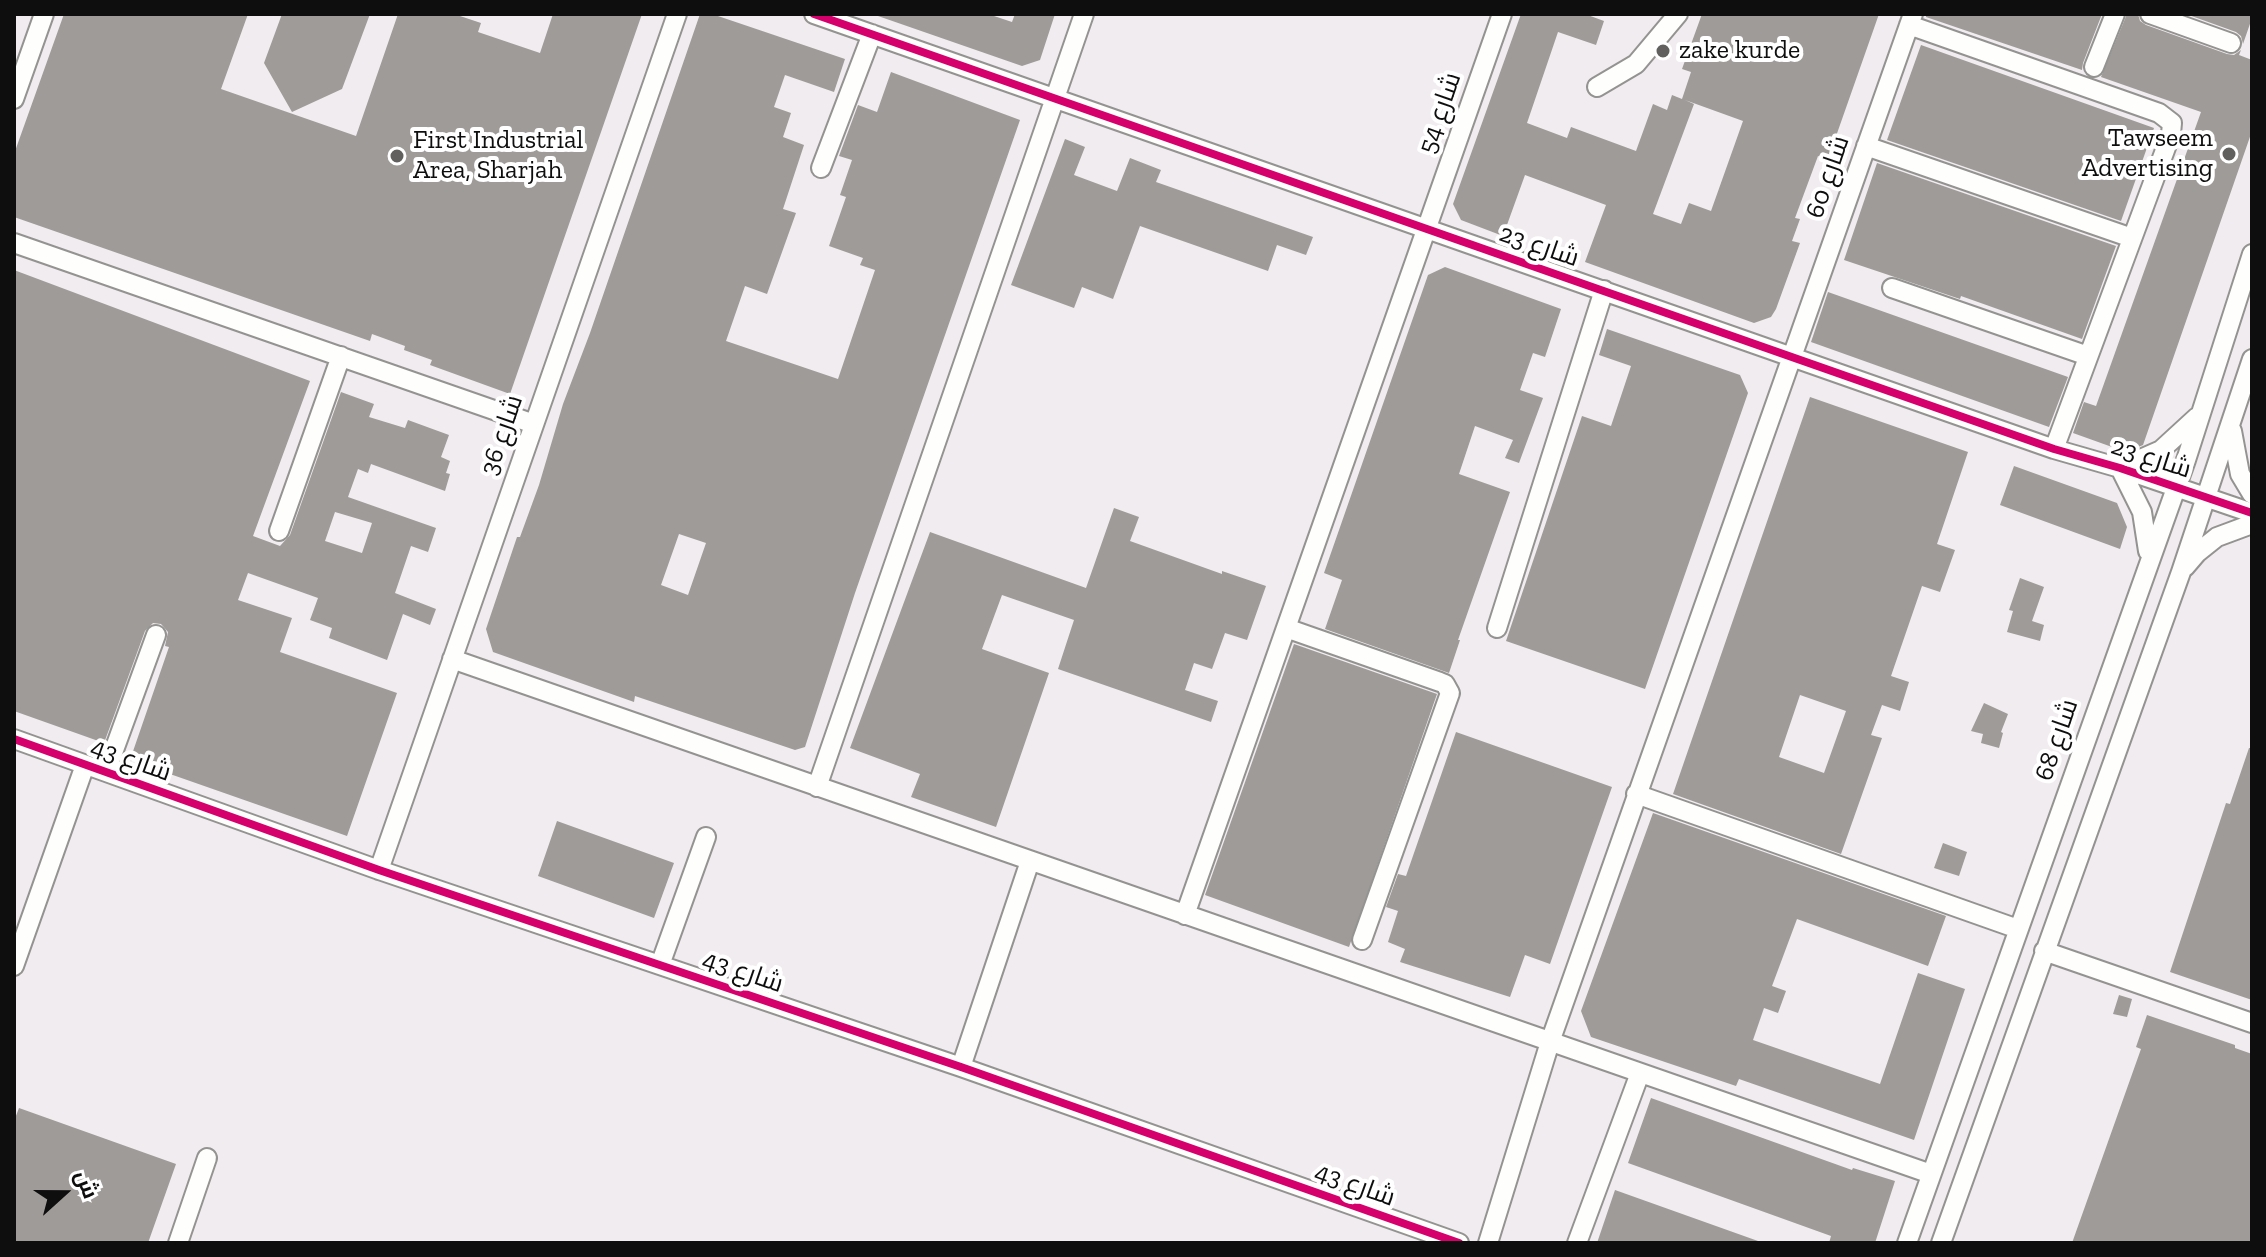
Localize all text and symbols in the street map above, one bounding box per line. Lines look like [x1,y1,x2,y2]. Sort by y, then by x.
place label: zake kurde [1679,35,1800,67]
marker: zake kurde [1654,42,1672,60]
street label: شارع 54 [1412,68,1468,158]
place label: Tawseem Advertising [2082,123,2213,184]
place label: First Industrial Area, Sharjah [413,125,583,186]
street label: شارع 60 [1799,132,1857,222]
marker: Tawseem Advertising [2220,145,2238,163]
marker: First Industrial Area, Sharjah [388,147,406,165]
street label: شارع 23 [1495,218,1583,274]
street label: شارع 36 [474,391,530,479]
street label: شارع 23 [2107,430,2195,486]
street label: شارع 68 [2029,695,2085,785]
street label: شارع 43 [87,731,175,789]
street label: شارع 43 [699,944,787,1000]
north arrow [24,1153,104,1233]
street label: شارع 43 [1311,1156,1399,1214]
text: ش [69,1166,105,1202]

